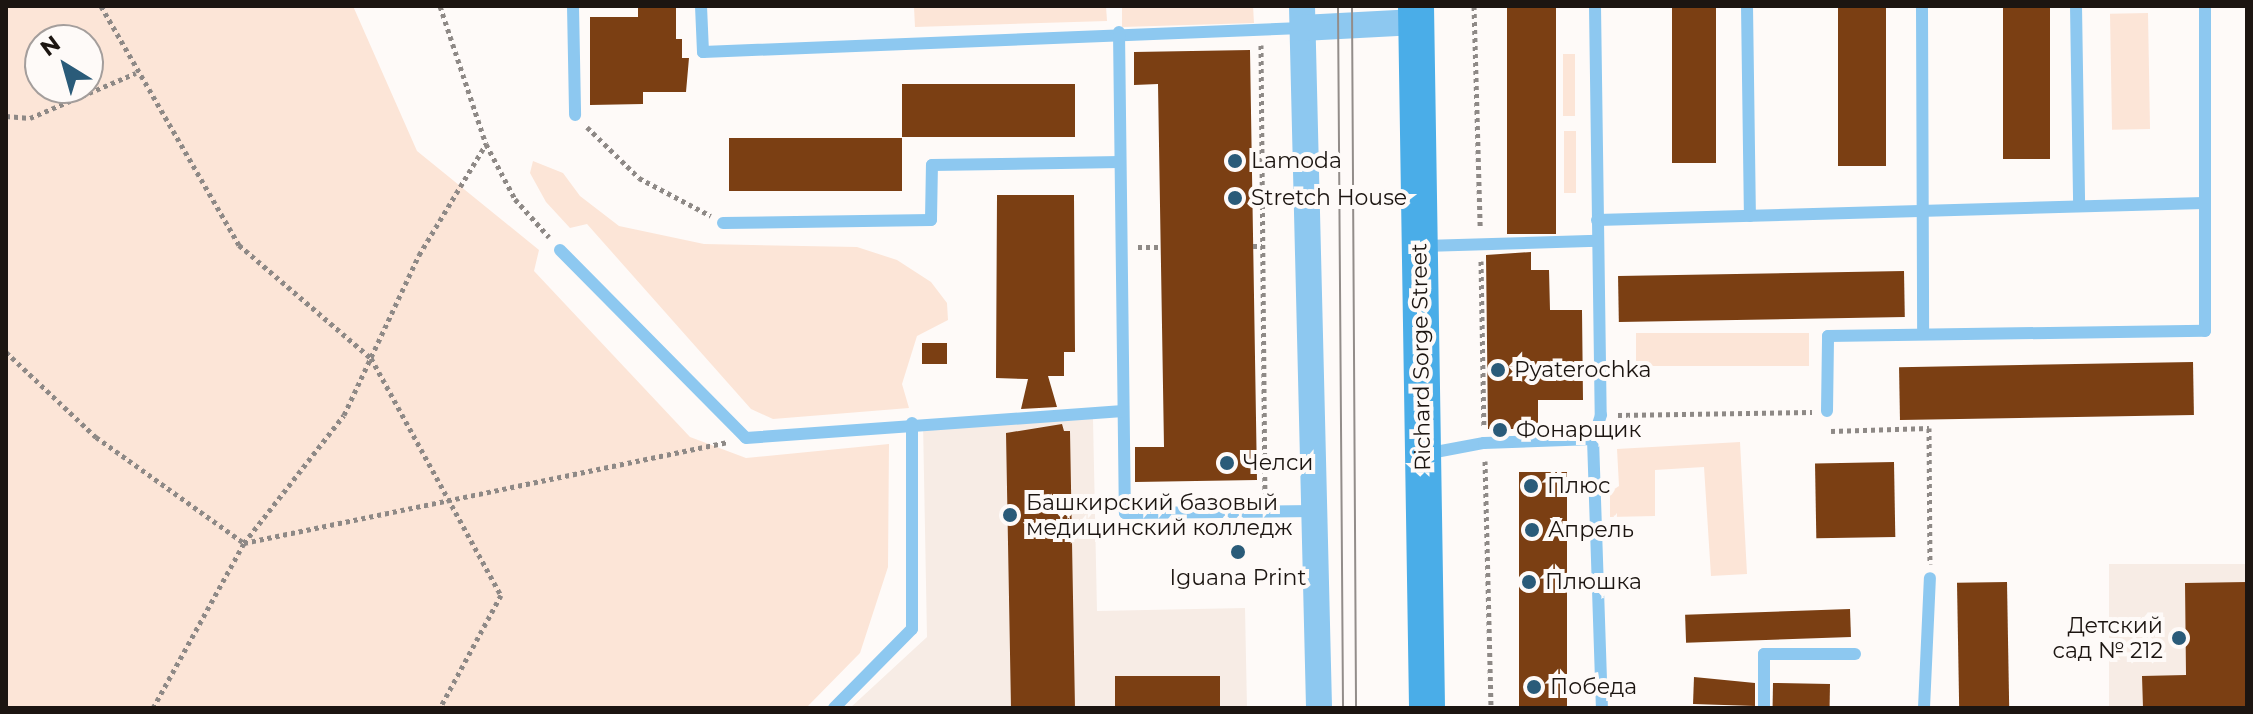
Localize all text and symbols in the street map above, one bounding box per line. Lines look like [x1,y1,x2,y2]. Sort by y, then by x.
north arrow [24,24,104,104]
text: N [35,30,66,62]
place label: Lamoda [1251,148,1342,174]
marker: Lamoda [1226,152,1244,170]
place label: Stretch House [1251,185,1407,211]
marker: Stretch House [1226,189,1244,207]
street label: Richard Sorge Street [1406,243,1436,471]
place label: Pyaterochka [1514,357,1651,383]
marker: Pyaterochka [1489,361,1507,379]
place label: Фонарщик [1516,417,1641,443]
marker: Фонарщик [1491,421,1509,439]
place label: Челси [1243,450,1314,476]
marker: Челси [1218,454,1236,472]
place label: Плюс [1547,473,1610,499]
marker: Плюс [1522,477,1540,495]
place label: Башкирский базовый медицинский колледж [1026,489,1292,540]
marker: Башкирский базовый медицинский колледж [1001,506,1019,524]
place label: Апрель [1548,517,1634,543]
marker: Апрель [1523,521,1541,539]
marker: Iguana Print [1229,543,1247,561]
place label: Iguana Print [1170,565,1306,591]
place label: Плюшка [1545,569,1642,595]
marker: Плюшка [1520,573,1538,591]
place label: Детский сад № 212 [2053,612,2163,664]
marker: Детский сад № 212 [2170,629,2188,647]
place label: Победа [1550,674,1637,700]
marker: Победа [1525,678,1543,696]

